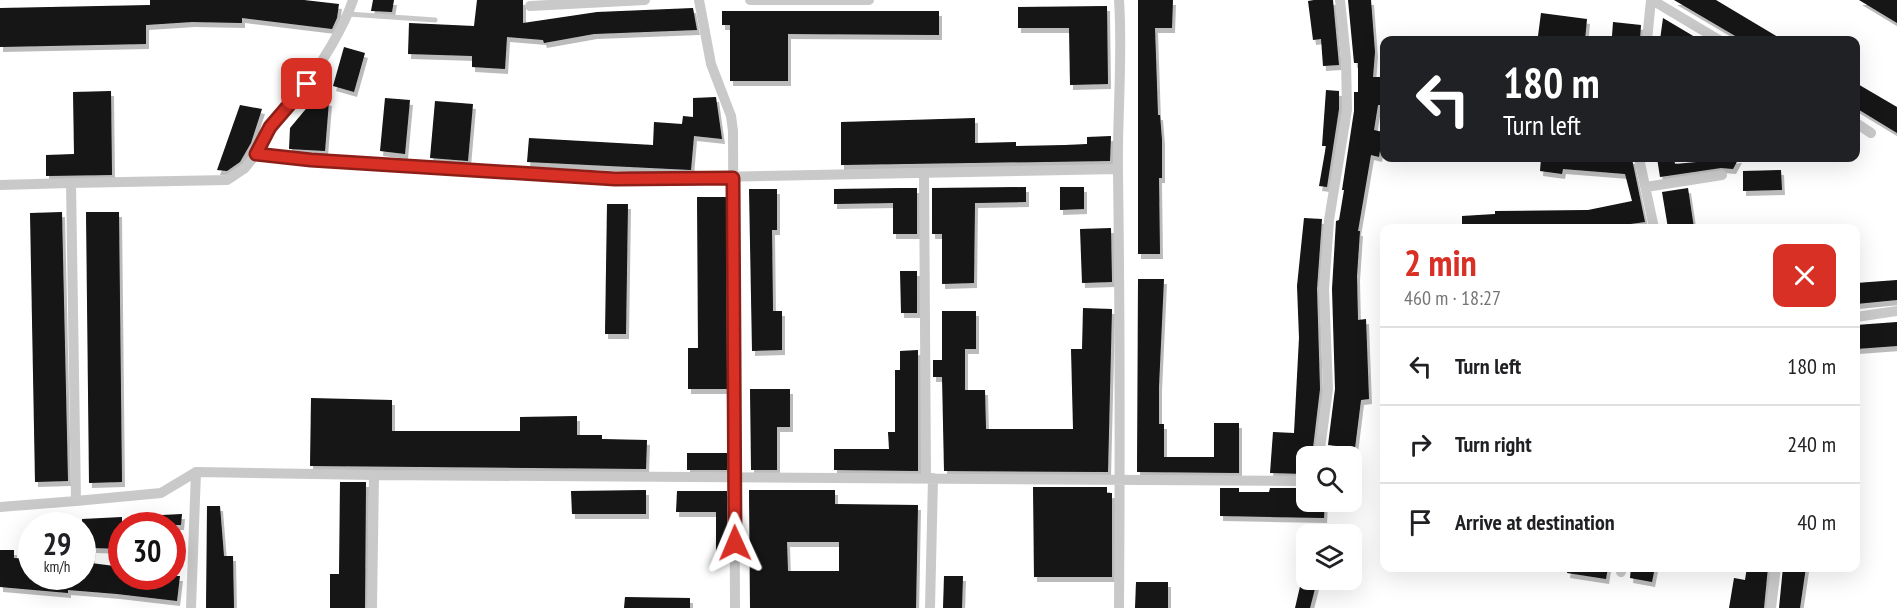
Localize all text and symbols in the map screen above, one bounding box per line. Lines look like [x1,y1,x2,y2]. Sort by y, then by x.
text: 180 m [1503,55,1600,110]
pin [281,58,332,109]
icon: left [1404,60,1482,138]
icon: arrive [290,67,323,100]
text: Turn left [1503,108,1581,142]
text: 2 min [1404,239,1477,286]
button: close [1773,244,1836,307]
text: 460 m · 18:27 [1404,285,1501,311]
icon: left [1404,350,1437,383]
text: Turn left [1455,352,1521,380]
text: 180 m [1787,352,1836,380]
icon: right [1404,428,1437,461]
text: Turn right [1455,430,1532,458]
text: 240 m [1787,430,1836,458]
map controls [1296,446,1362,590]
button: search [1296,446,1362,512]
icon: arrive [1404,506,1437,539]
text: Arrive at destination [1455,508,1615,536]
text: 40 m [1797,508,1836,536]
position arrow [703,511,767,575]
speed limit sign: 30 [108,512,186,590]
text: 29 [43,524,71,563]
button: layers [1296,524,1362,590]
text: km/h [44,557,70,576]

